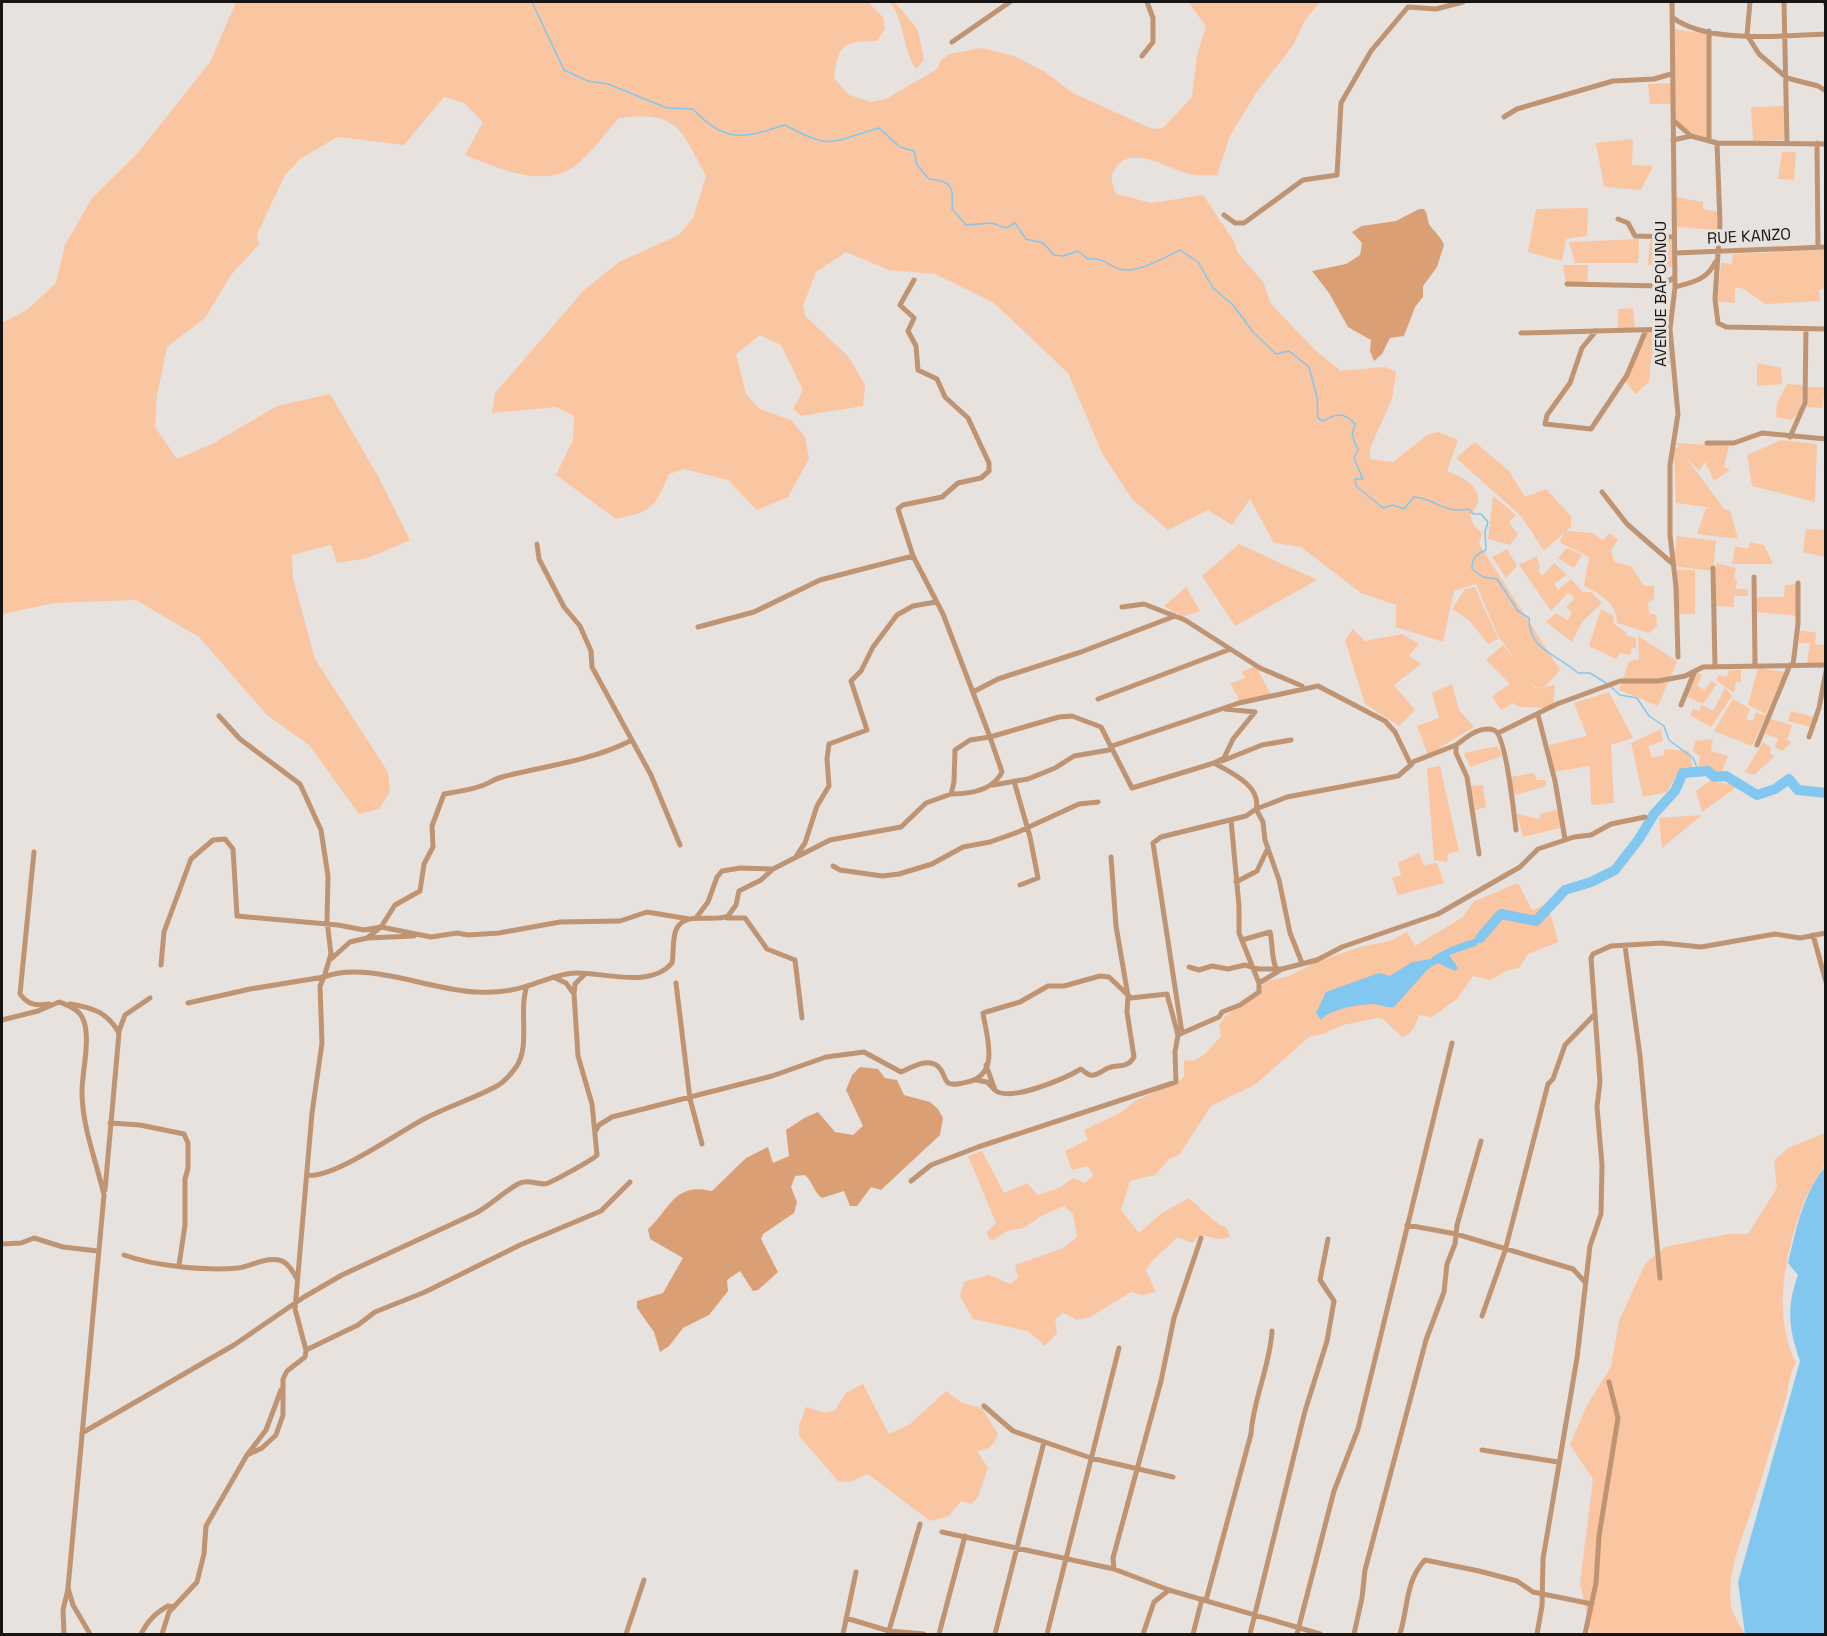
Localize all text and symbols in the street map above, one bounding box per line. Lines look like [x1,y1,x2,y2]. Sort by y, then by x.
street label: AVENUE BAPOUNOU [1650,221,1671,367]
street label: RUE KANZO [1706,223,1792,249]

